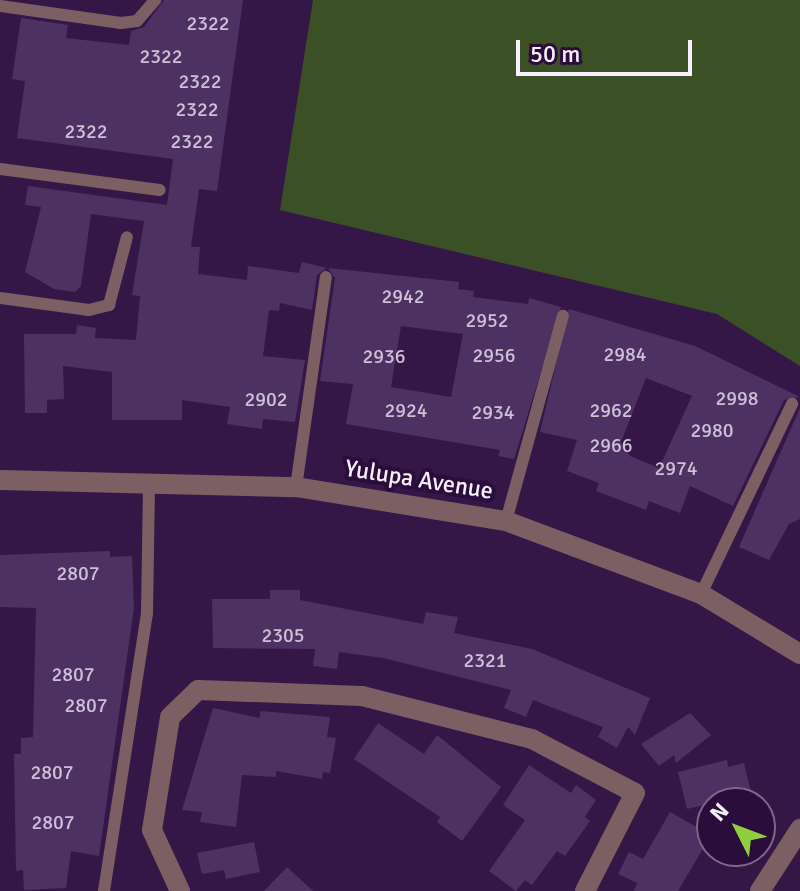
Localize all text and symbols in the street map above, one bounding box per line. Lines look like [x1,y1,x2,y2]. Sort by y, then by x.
house number: 2322 [186,11,230,35]
scale bar [520,24,696,74]
text: 50 m [530,39,580,69]
house number: 2322 [139,44,183,68]
house number: 2322 [178,69,222,93]
house number: 2322 [175,97,219,121]
house number: 2322 [64,119,108,143]
house number: 2322 [170,129,214,153]
house number: 2942 [381,284,425,308]
house number: 2952 [465,308,509,332]
house number: 2984 [603,342,647,366]
house number: 2956 [472,343,516,367]
house number: 2936 [362,344,406,368]
house number: 2998 [715,386,759,410]
house number: 2902 [244,387,288,411]
house number: 2924 [384,398,428,422]
house number: 2962 [589,398,633,422]
house number: 2934 [471,400,515,424]
house number: 2980 [690,418,734,442]
house number: 2966 [589,433,633,457]
street label: Yulupa Avenue [343,454,495,506]
house number: 2974 [654,456,698,480]
house number: 2807 [56,561,100,585]
house number: 2305 [261,623,305,647]
house number: 2321 [463,648,507,672]
house number: 2807 [51,662,95,686]
house number: 2807 [64,693,108,717]
house number: 2807 [30,760,74,784]
north arrow [696,787,776,867]
text: N [704,797,734,827]
house number: 2807 [31,810,75,834]

